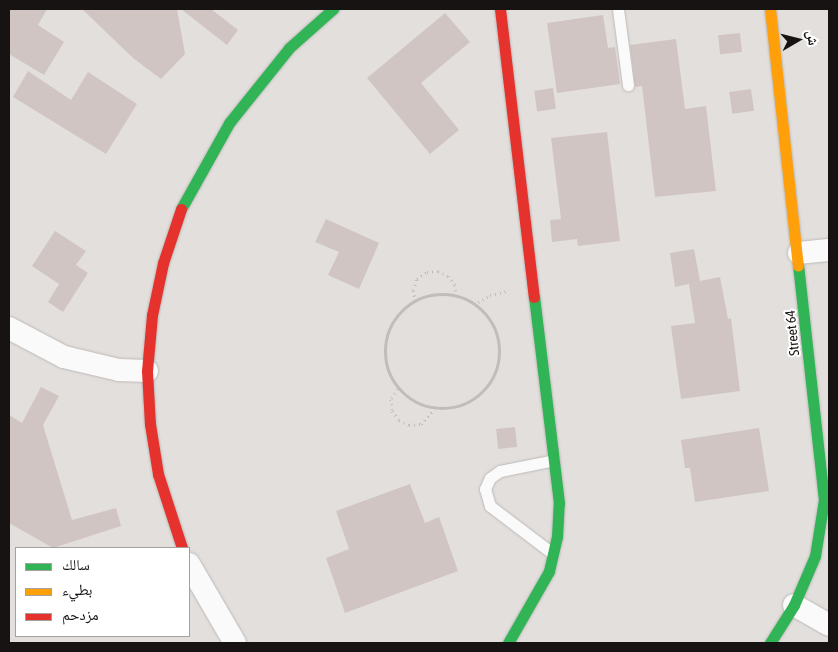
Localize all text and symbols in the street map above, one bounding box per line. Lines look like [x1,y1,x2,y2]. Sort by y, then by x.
north arrow [773,15,823,65]
text: ش [804,29,822,46]
street label: Street 64 [781,309,803,357]
legend [15,547,190,637]
text: سالك [62,556,90,573]
text: بطيء [62,581,92,598]
text: مزدحم [62,606,99,623]

